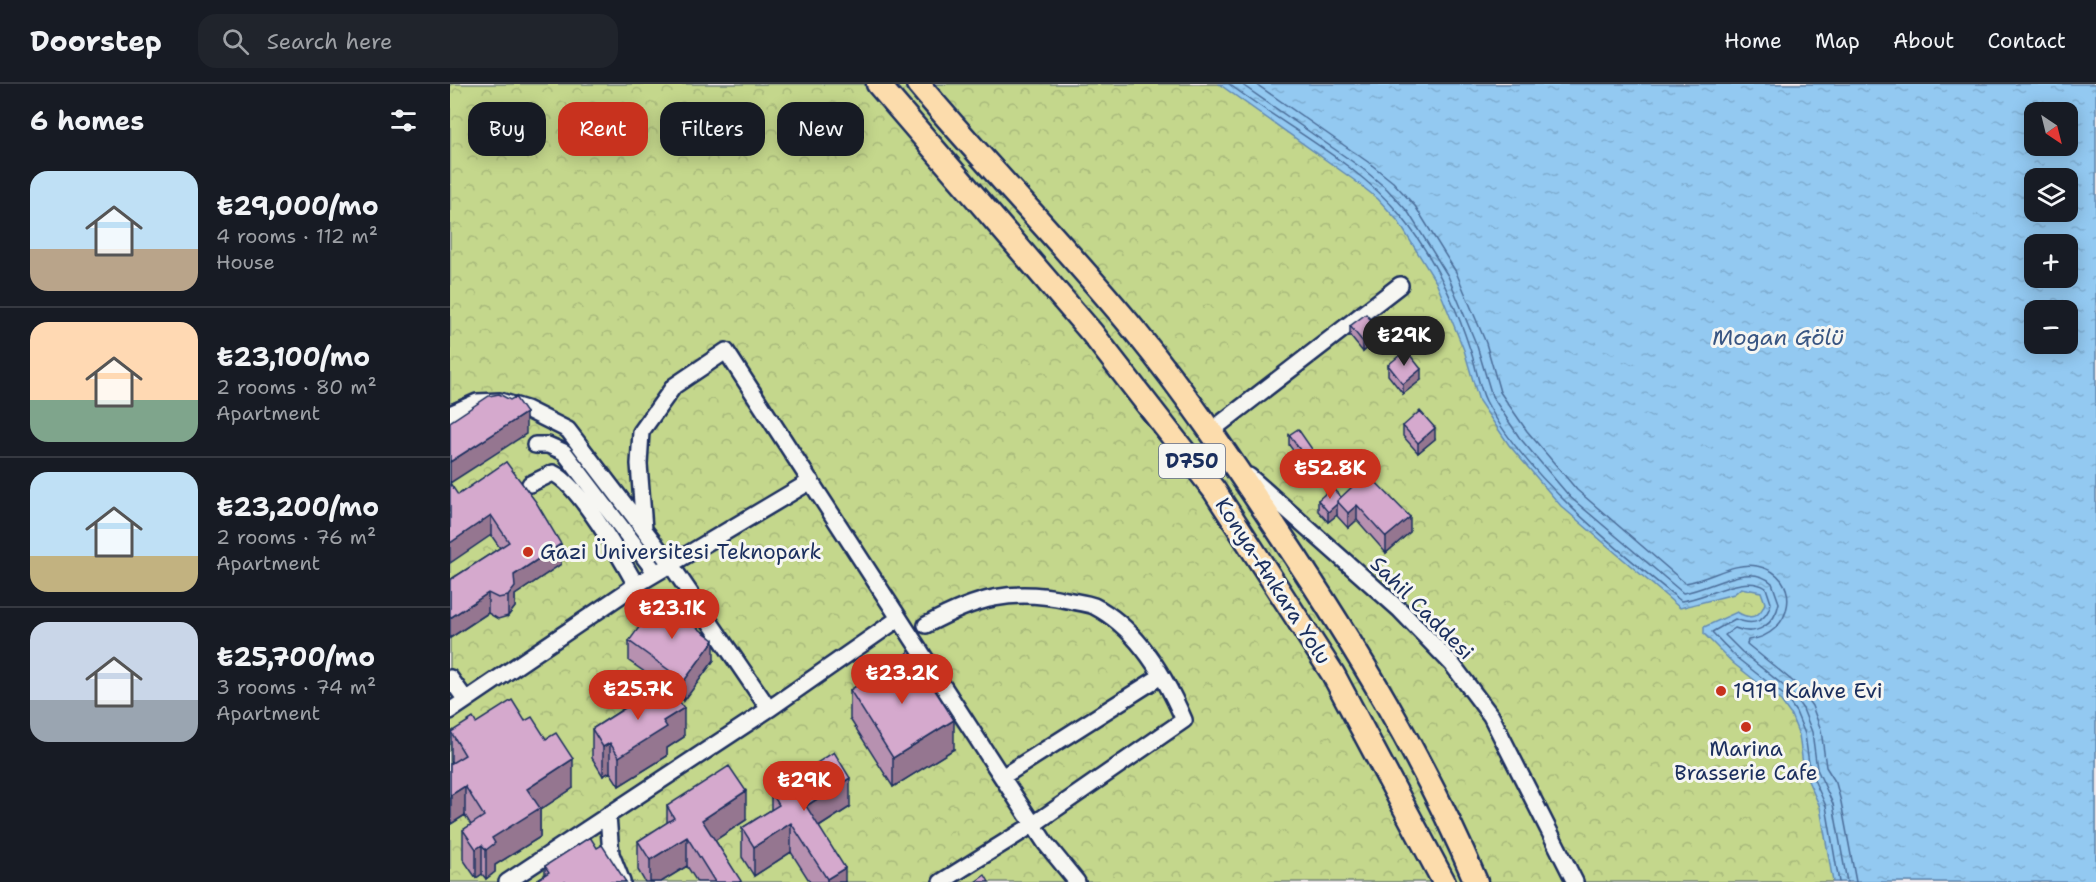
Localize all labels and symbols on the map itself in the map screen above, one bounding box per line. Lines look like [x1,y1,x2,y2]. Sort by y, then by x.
north arrow [2024,102,2078,156]
pin: ₺29K [1368,316,1440,367]
water label: Mogan Gölü [1712,323,1844,352]
road number: D750 [1159,444,1225,478]
pin: ₺52.8K [1281,449,1379,500]
street label: Konya-Ankara Yolu [1209,492,1337,670]
place label: Gazi Üniversitesi Teknopark [540,538,822,566]
marker: Gazi Üniversitesi Teknopark [521,545,535,559]
street label: Sahil Caddesi [1364,550,1480,666]
pin: ₺23.1K [623,589,721,640]
pin: ₺23.2K [853,654,951,705]
pin: ₺25.7K [589,670,687,721]
place label: 1919 Kahve Evi [1733,677,1883,705]
marker: 1919 Kahve Evi [1714,684,1728,698]
marker: Marina Brasserie Cafe [1739,720,1753,734]
place label: Marina Brasserie Cafe [1674,735,1818,787]
pin: ₺29K [768,761,840,812]

